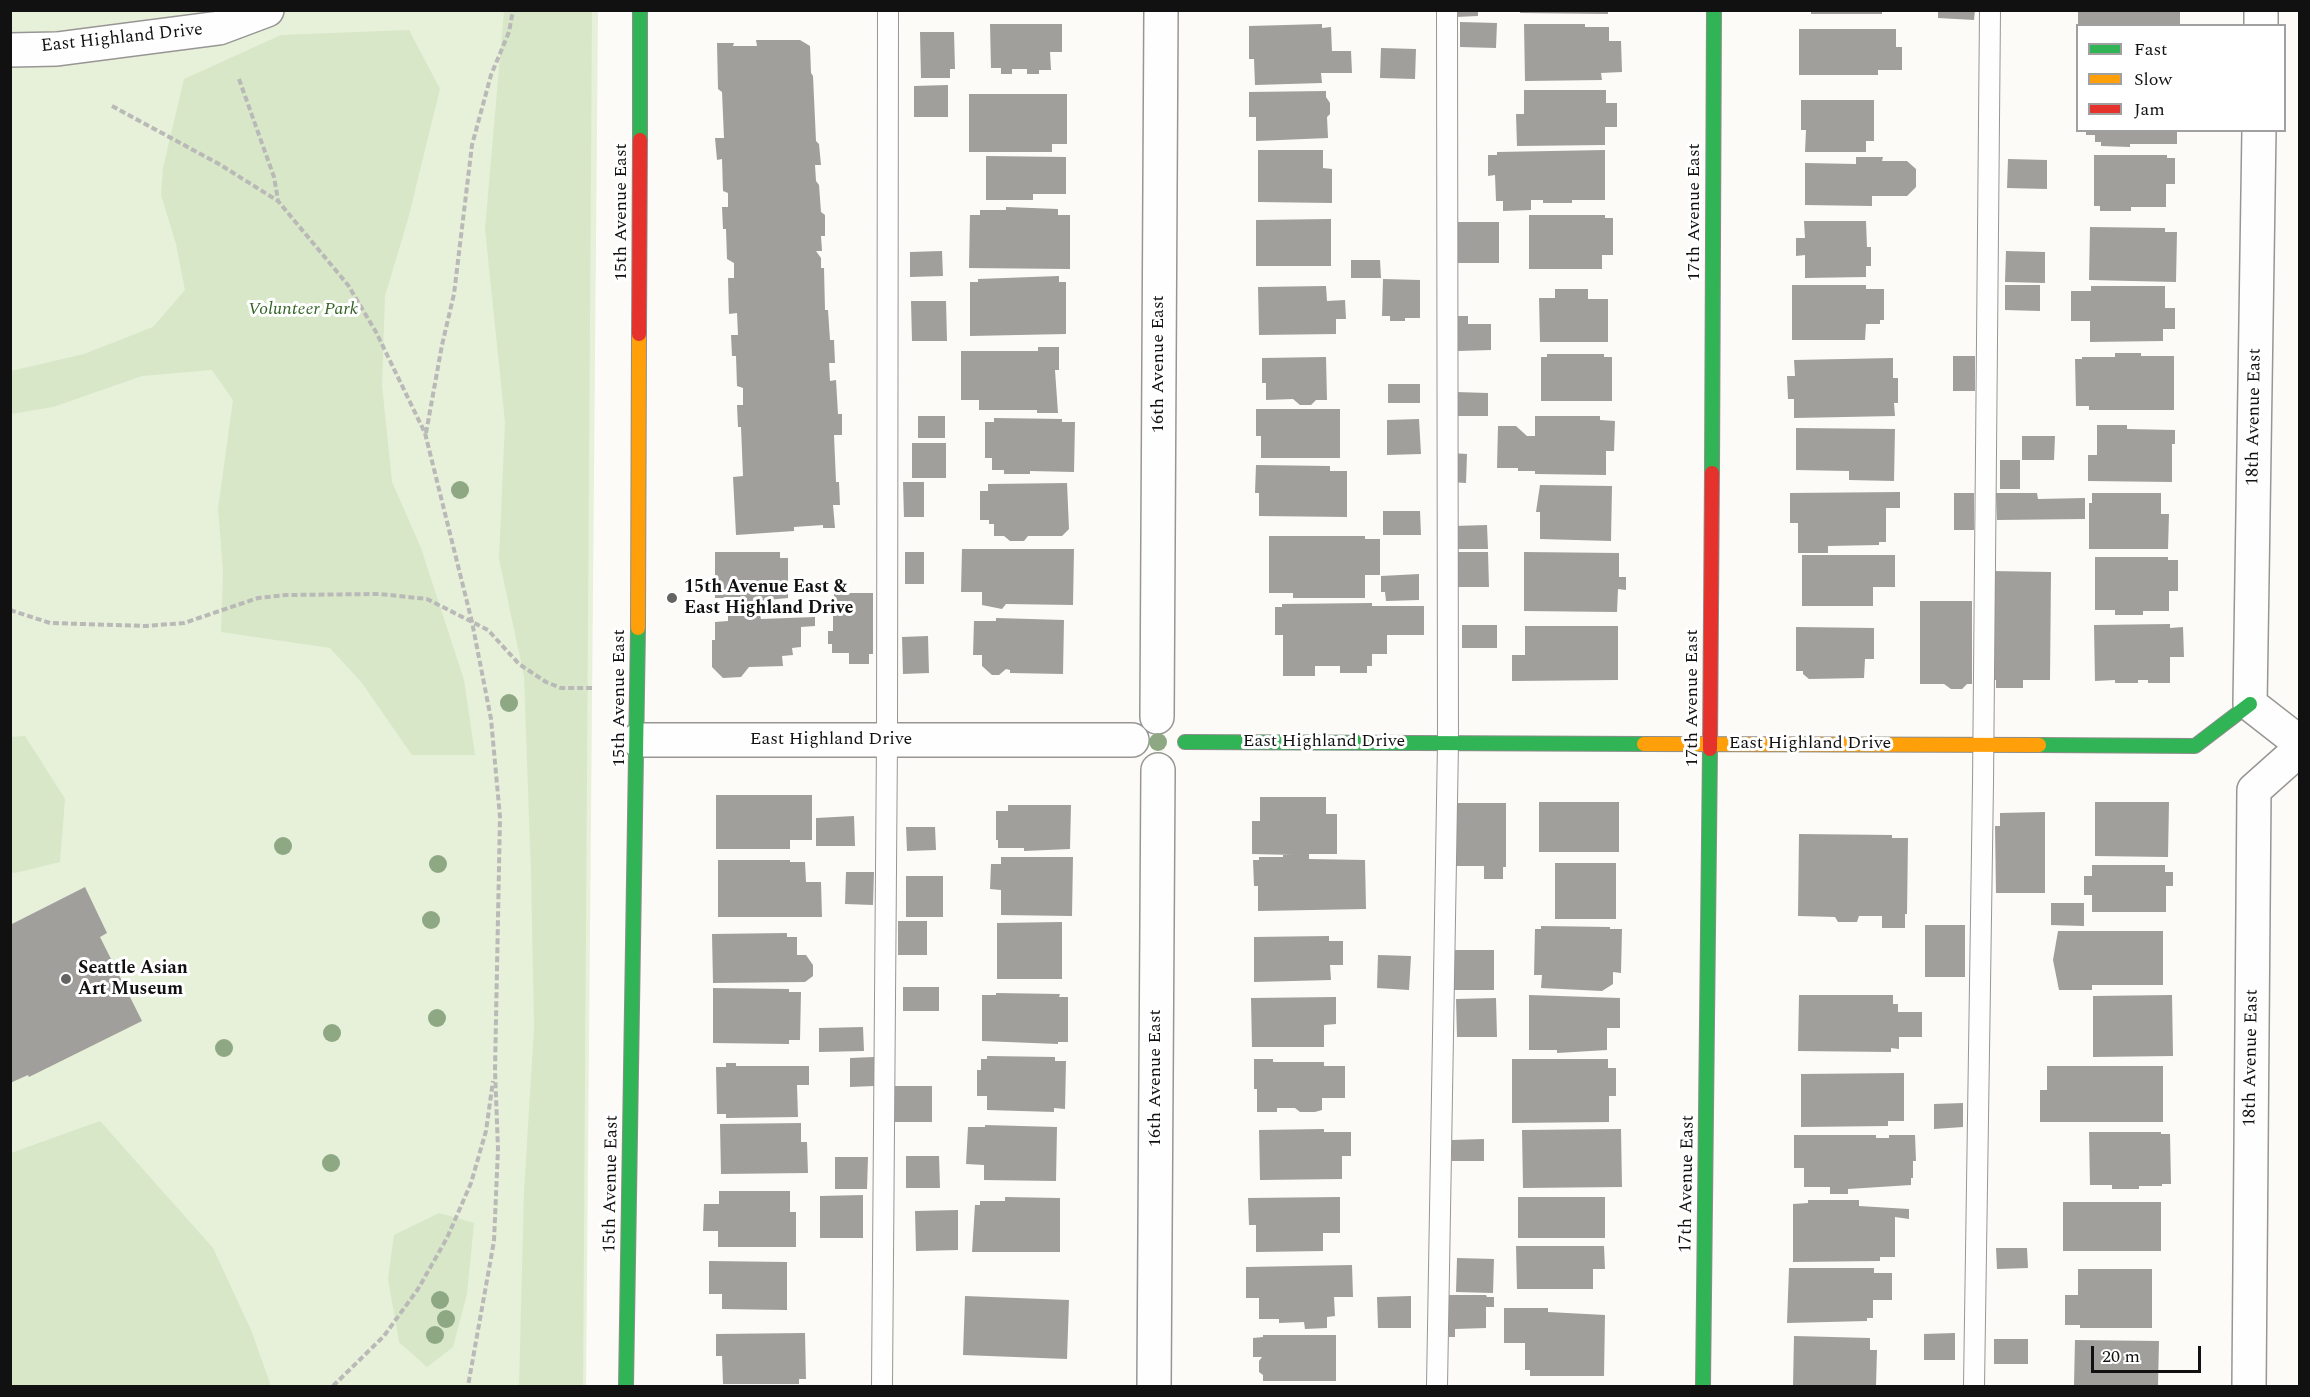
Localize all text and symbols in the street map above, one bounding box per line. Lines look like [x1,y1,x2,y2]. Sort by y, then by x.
street label: East Highland Drive [40,20,204,58]
legend [2076,24,2286,132]
text: Fast [2134,36,2167,63]
text: Slow [2134,66,2172,93]
text: Jam [2134,96,2165,123]
street label: 15th Avenue East [611,143,633,281]
street label: 17th Avenue East [1684,143,1706,281]
street label: 16th Avenue East [1148,295,1170,433]
park label: Volunteer Park [248,299,358,321]
street label: 18th Avenue East [2243,348,2267,486]
place label: 15th Avenue East & East Highland Drive [684,577,853,620]
marker: 15th Avenue East & East Highland Drive [665,591,679,605]
street label: 15th Avenue East [609,629,631,767]
street label: 17th Avenue East [1682,629,1704,767]
street label: East Highland Drive [750,729,912,751]
street label: East Highland Drive [1243,731,1405,753]
street label: East Highland Drive [1729,733,1891,755]
place label: Seattle Asian Art Museum [78,958,188,1000]
marker: Seattle Asian Art Museum [59,972,73,986]
street label: 18th Avenue East [2240,989,2264,1127]
street label: 16th Avenue East [1145,1009,1167,1147]
street label: 15th Avenue East [600,1115,624,1253]
street label: 17th Avenue East [1676,1115,1700,1253]
scale bar [2094,1334,2204,1372]
text: 20 m [2102,1343,2140,1370]

